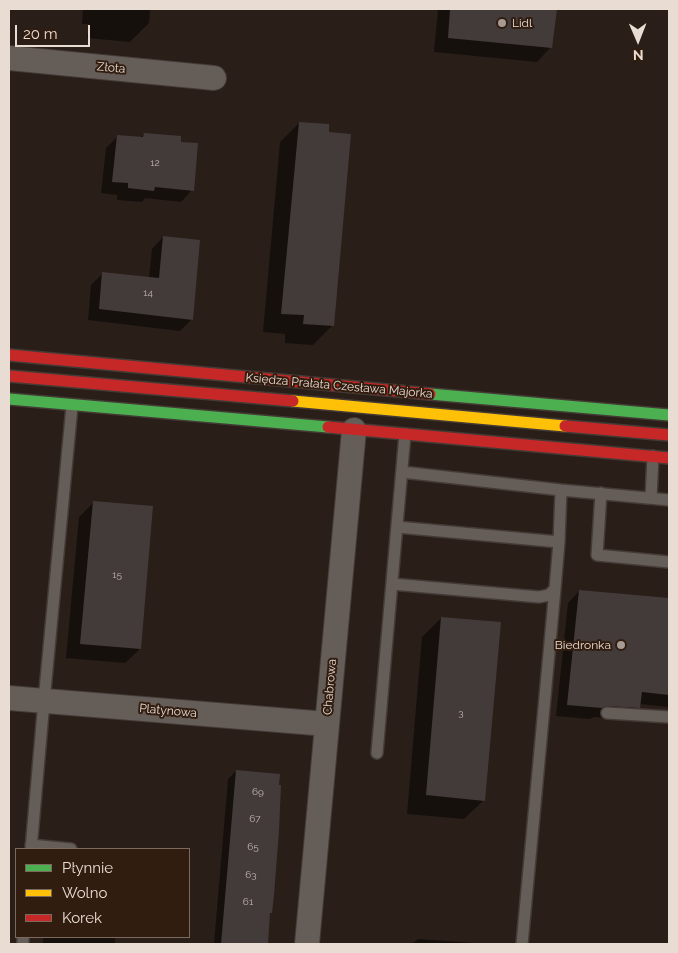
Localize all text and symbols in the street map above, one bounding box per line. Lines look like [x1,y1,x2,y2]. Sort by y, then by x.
scale bar [18,15,92,47]
north arrow [613,15,663,65]
place label: Lidl [512,16,532,30]
marker: Lidl [496,17,508,29]
text: 20 m [23,25,58,43]
text: N [633,47,644,63]
street label: Złota [96,60,126,76]
house number: 12 [150,157,160,169]
house number: 14 [143,287,153,299]
street label: Księdza Prałata Czesława Majorka [245,371,433,401]
house number: 15 [112,569,122,581]
place label: Biedronka [555,638,611,652]
marker: Biedronka [615,639,627,651]
street label: Chabrowa [320,658,340,716]
street label: Platynowa [139,701,197,721]
house number: 3 [458,707,464,719]
house number: 69 [252,786,264,798]
house number: 67 [249,813,261,825]
house number: 65 [247,841,259,853]
legend [15,848,190,938]
text: Płynnie [62,859,113,877]
house number: 63 [245,869,257,881]
text: Wolno [62,884,107,902]
house number: 61 [243,896,253,908]
text: Korek [62,909,102,927]

